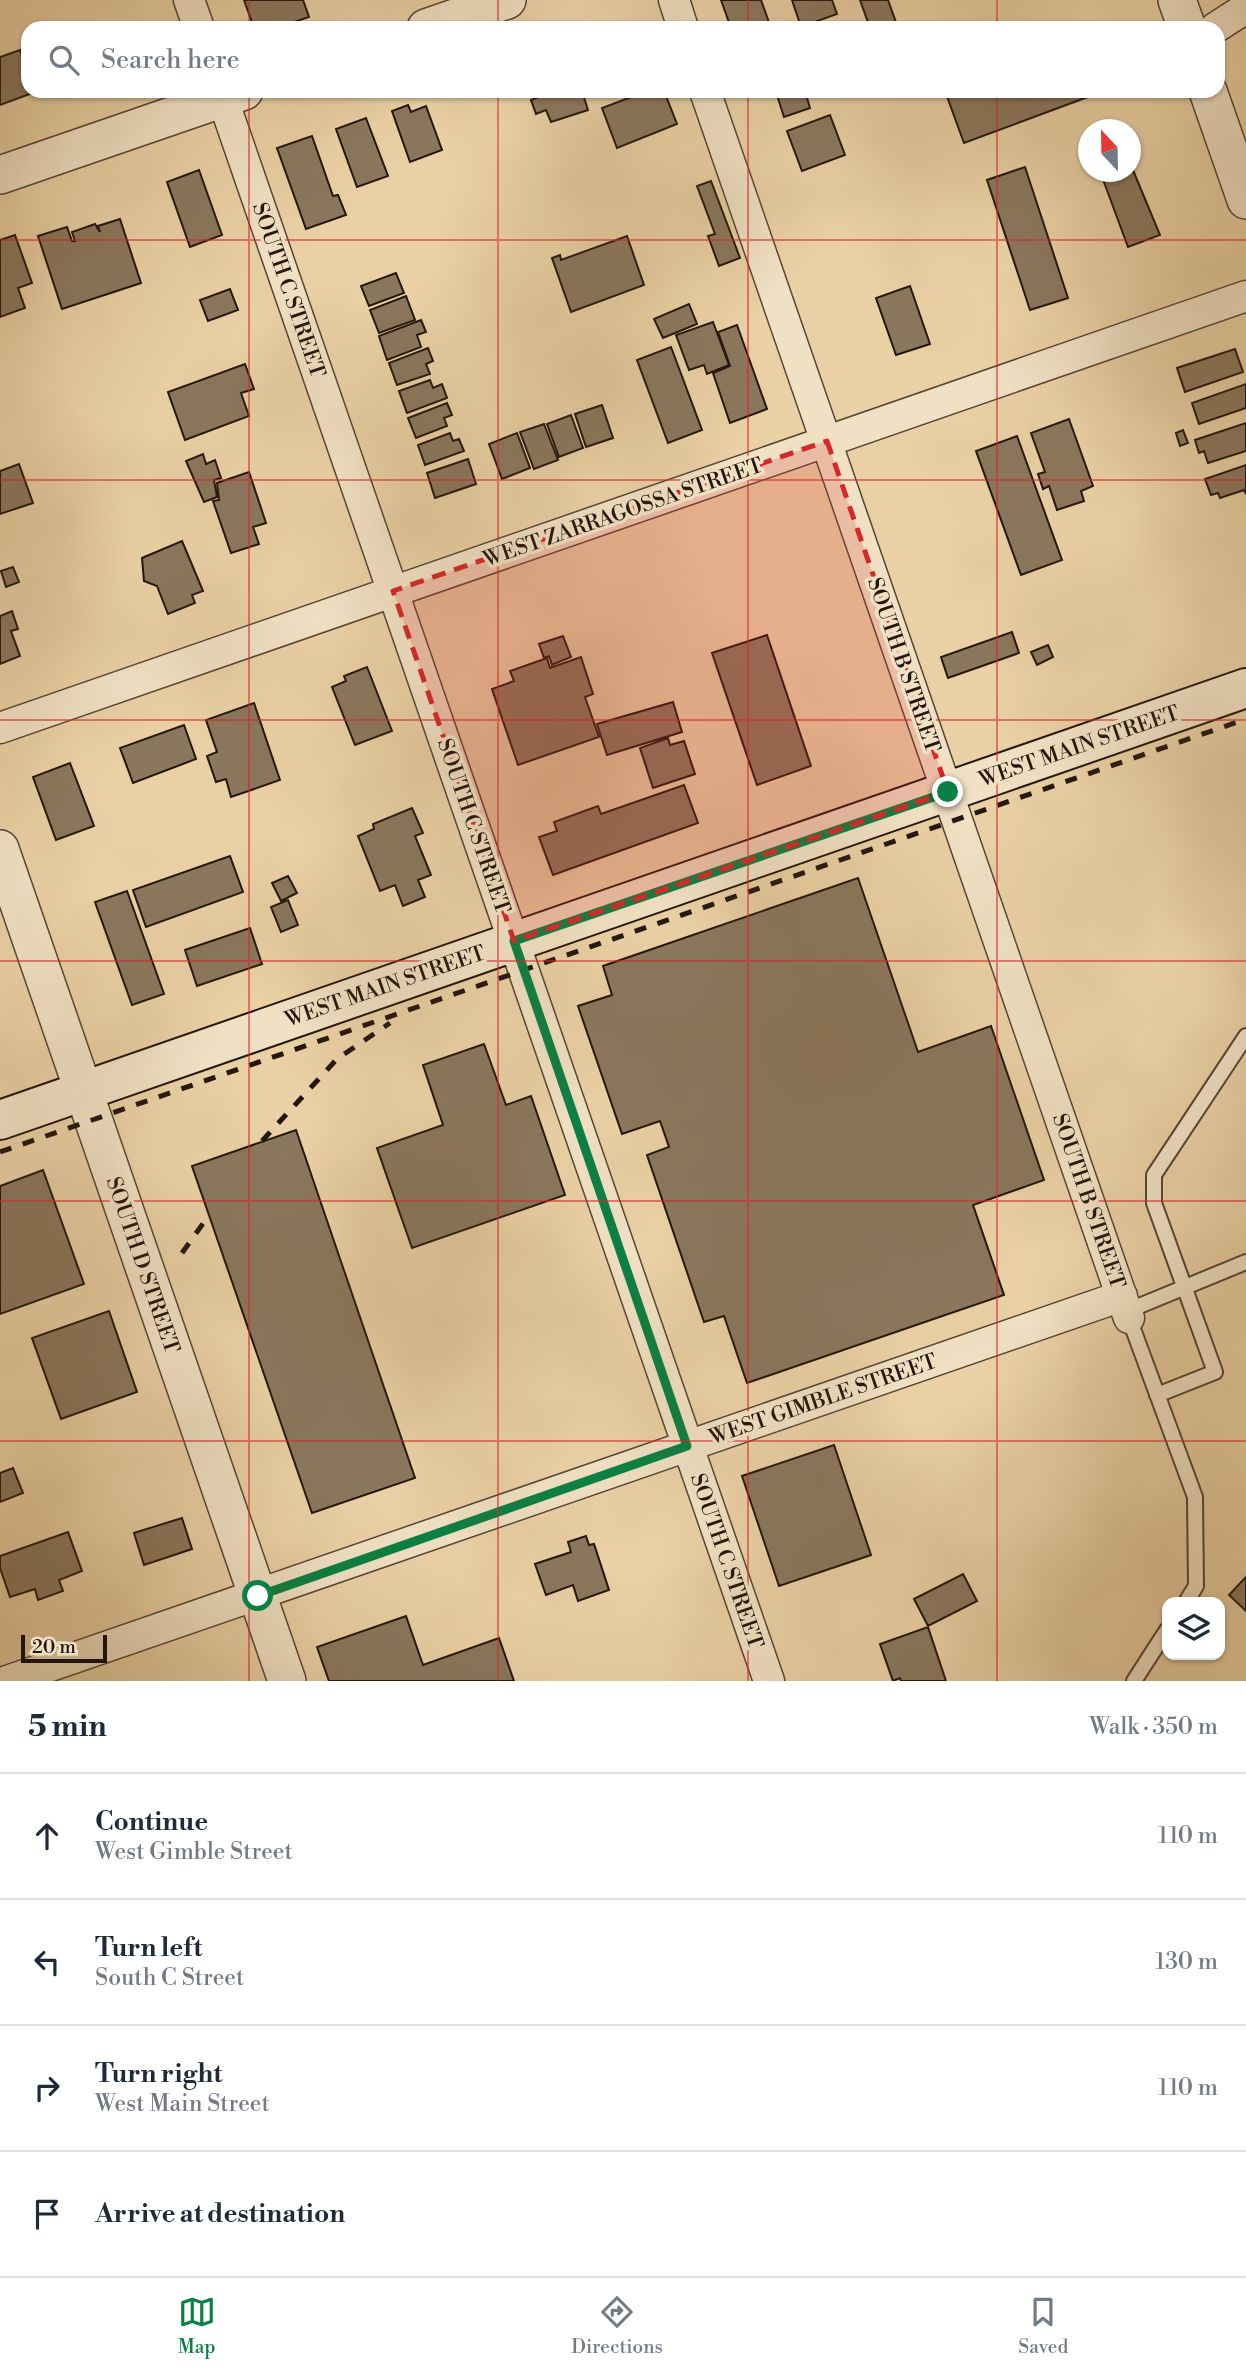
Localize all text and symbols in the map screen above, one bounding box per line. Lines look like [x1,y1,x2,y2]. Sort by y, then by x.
search box [21,21,1225,98]
icon: search [45,41,83,79]
text: Search here [101,44,240,76]
north arrow [1078,119,1141,182]
street label: SOUTH C STREET [246,199,330,381]
street label: WEST ZARRAGOSSA STREET [479,453,767,573]
street label: SOUTH B STREET [861,574,945,757]
street label: WEST MAIN STREET [975,700,1183,794]
street label: SOUTH C STREET [431,735,515,917]
route end [932,776,963,807]
street label: WEST MAIN STREET [281,940,489,1034]
street label: SOUTH B STREET [1046,1110,1130,1293]
street label: SOUTH D STREET [100,1174,185,1357]
street label: WEST GIMBLE STREET [705,1349,941,1451]
street label: SOUTH C STREET [684,1470,768,1652]
route start [242,1580,273,1611]
map controls [1162,1597,1225,1660]
button: layers [1162,1597,1225,1660]
scale bar [21,1632,107,1664]
text: 20 m [32,1635,76,1659]
text: 5 min [28,1708,107,1746]
text: Walk · 350 m [1089,1713,1218,1741]
text: Continue [95,1806,208,1838]
icon: ahead [28,1817,66,1855]
text: 110 m [1158,1822,1218,1850]
text: West Gimble Street [95,1838,293,1866]
text: Turn left [95,1932,203,1964]
icon: left [28,1943,66,1981]
text: 130 m [1155,1948,1218,1976]
text: South C Street [95,1964,244,1992]
text: Turn right [95,2058,223,2090]
icon: right [28,2069,66,2107]
text: 110 m [1158,2074,1218,2102]
text: West Main Street [95,2090,270,2118]
icon: arrive [28,2195,66,2233]
text: Arrive at destination [95,2198,345,2230]
tab: Map [178,2293,216,2359]
tab: Directions [571,2293,663,2359]
tab: Saved [1018,2293,1068,2359]

